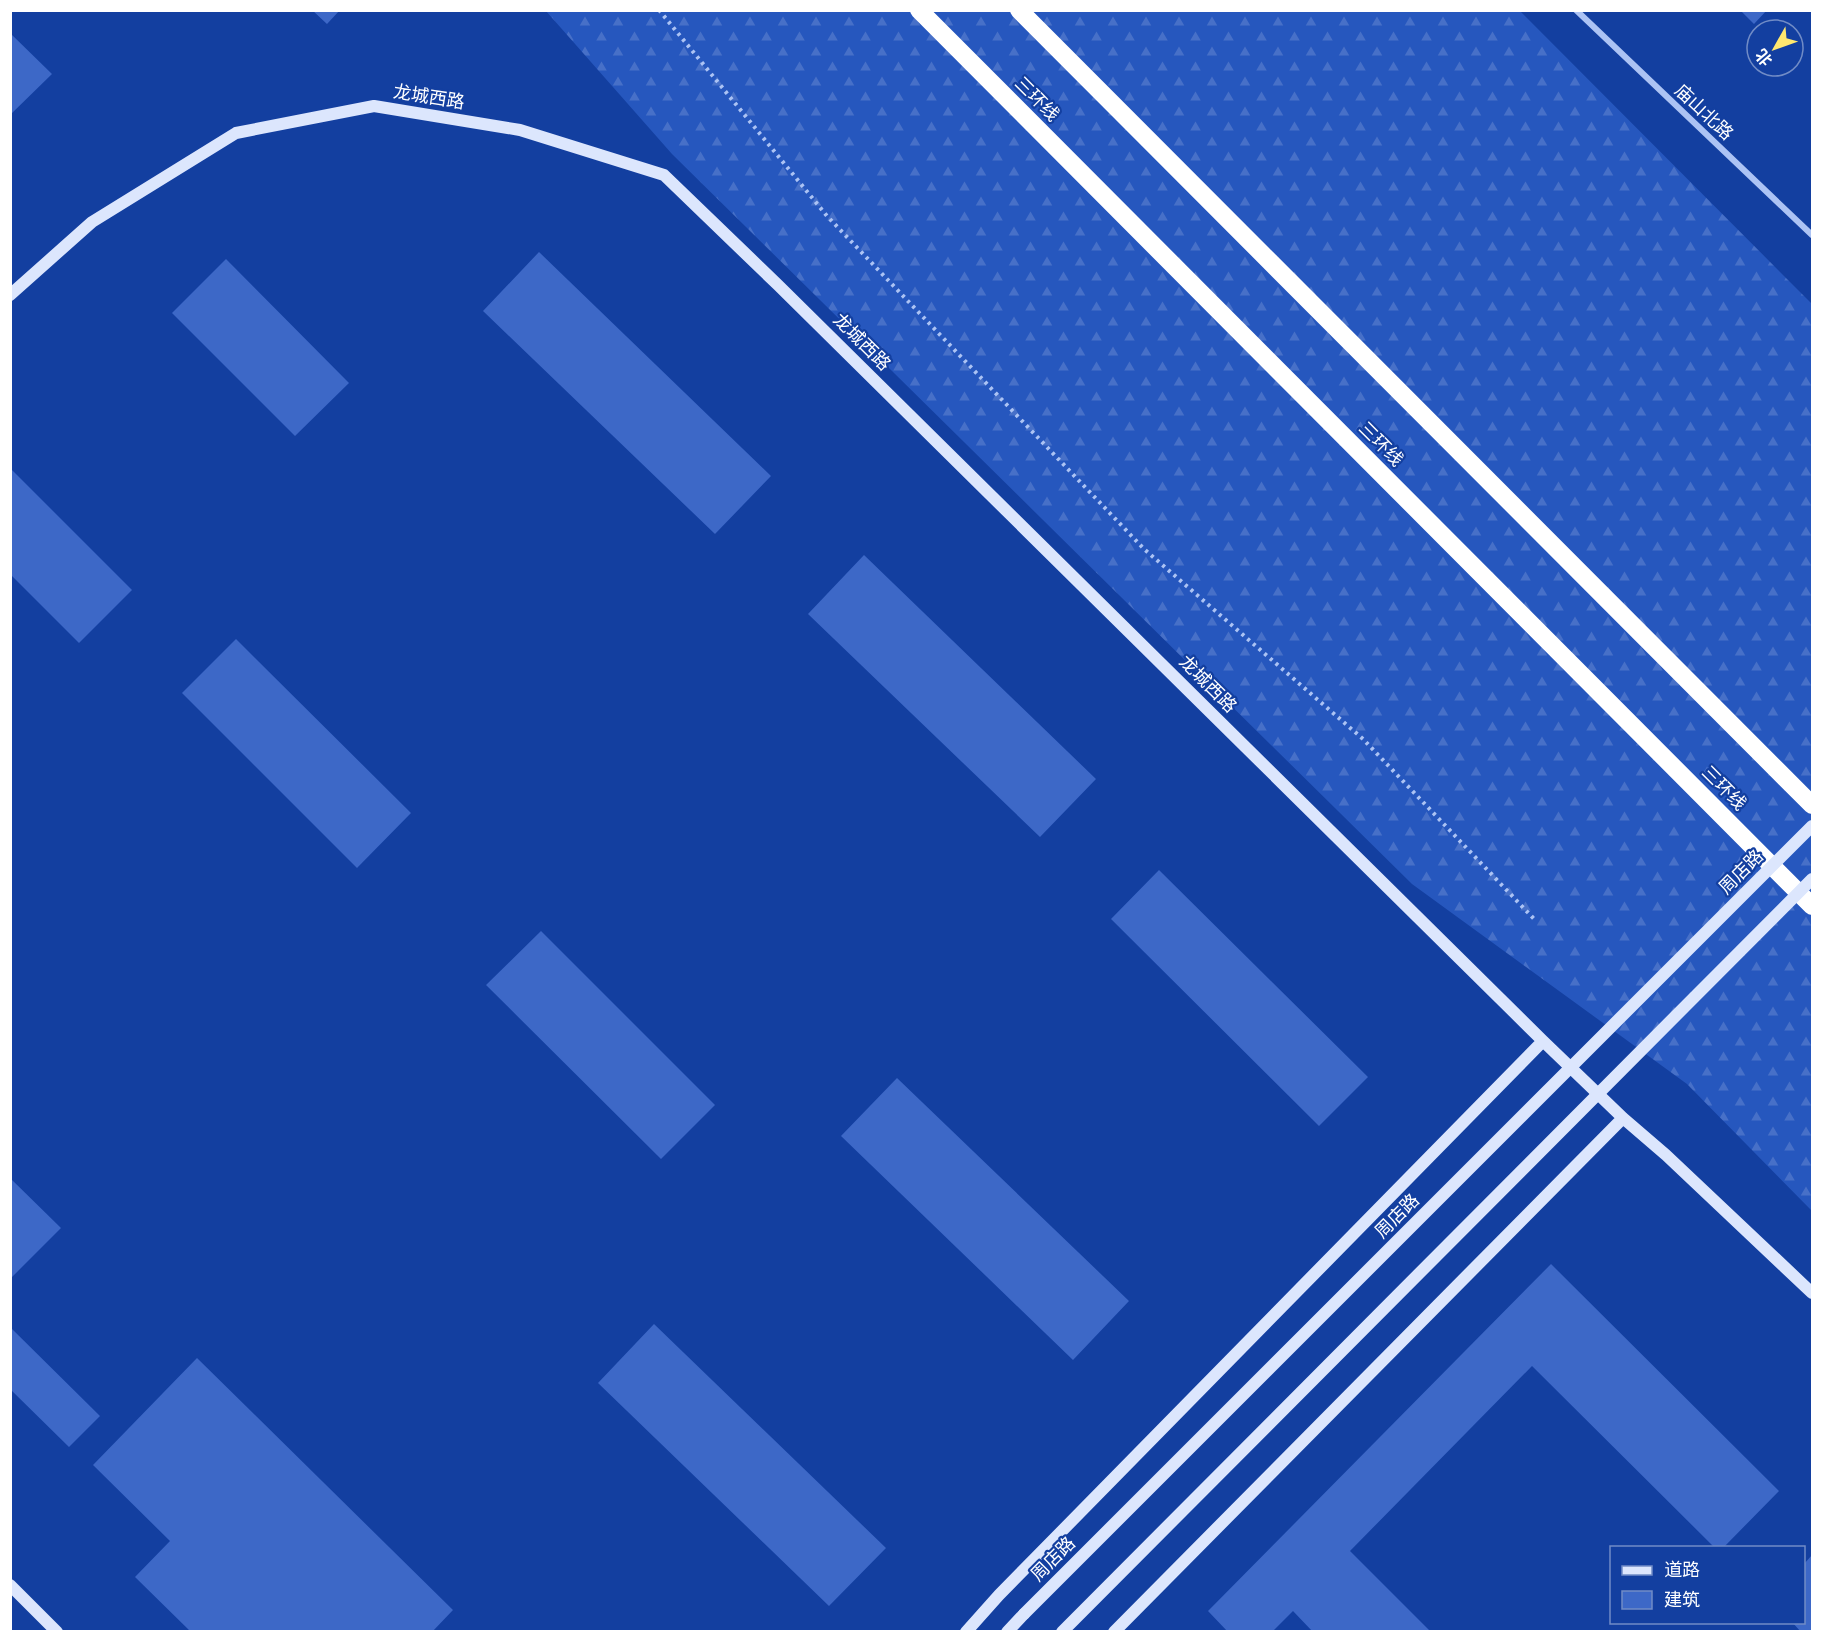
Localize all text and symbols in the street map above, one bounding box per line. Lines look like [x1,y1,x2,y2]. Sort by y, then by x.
north arrow [1745,18,1805,78]
text: 北 [1750,44,1777,71]
street label: 三环线 [1009,71,1065,127]
street label: 庙山北路 [1669,78,1739,145]
street label: 龙城西路 [392,79,467,114]
street label: 龙城西路 [828,307,897,376]
street label: 三环线 [1353,416,1409,472]
street label: 龙城西路 [1174,649,1243,718]
street label: 三环线 [1696,760,1752,816]
street label: 周店路 [1713,844,1769,900]
street label: 周店路 [1369,1188,1425,1244]
street label: 周店路 [1025,1531,1081,1587]
legend [1610,1546,1805,1624]
text: 道路 [1664,1557,1700,1582]
text: 建筑 [1664,1587,1700,1612]

